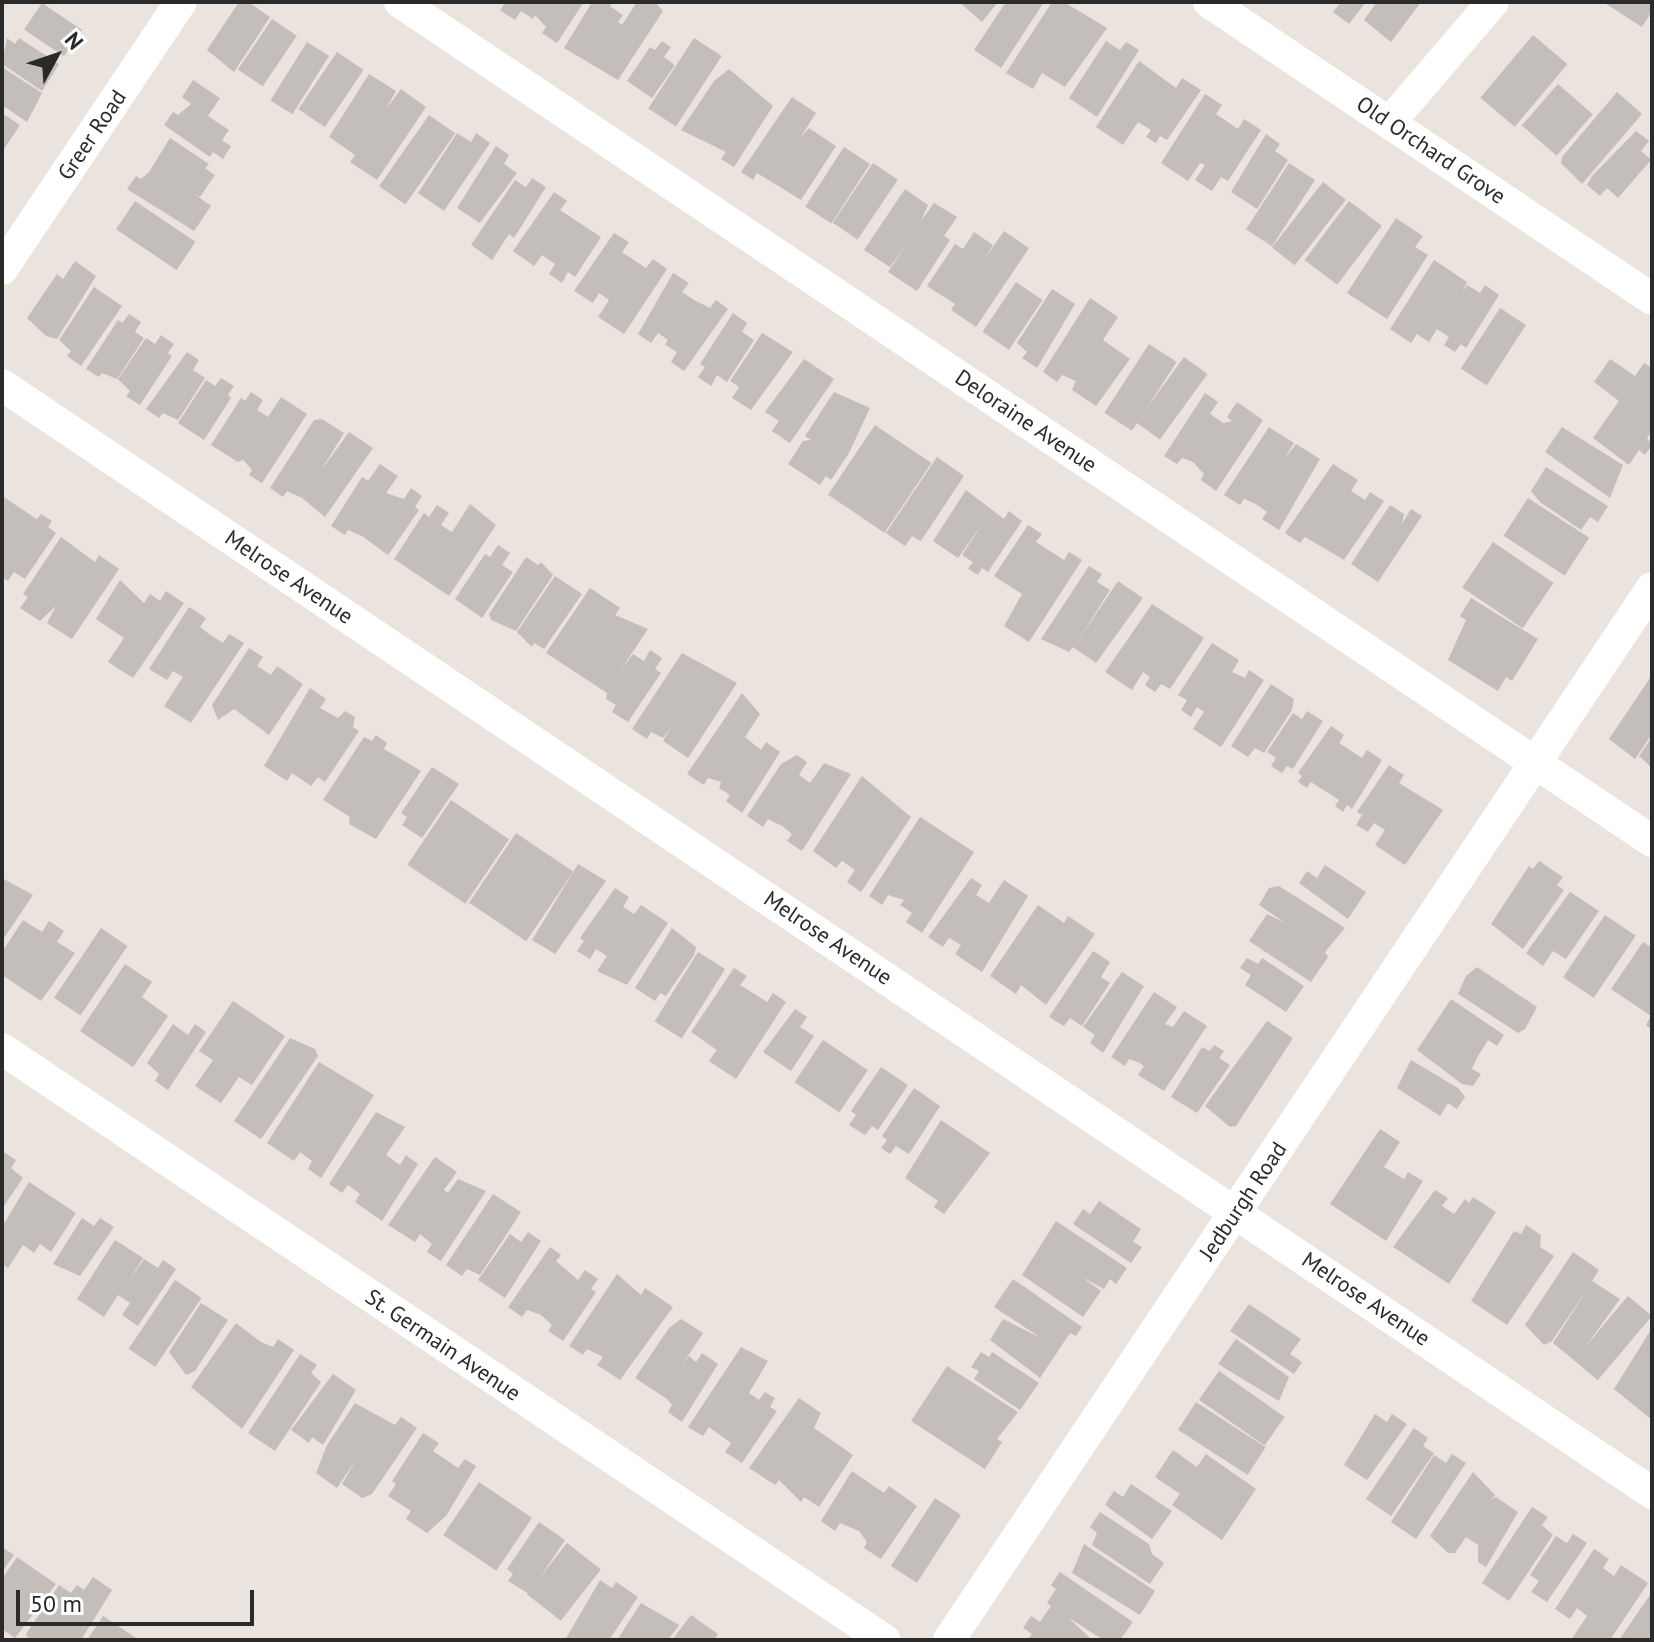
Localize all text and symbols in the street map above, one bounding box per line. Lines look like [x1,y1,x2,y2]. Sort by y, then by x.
north arrow [16,16,96,96]
text: N [59,26,90,55]
street label: Greer Road [52,85,132,185]
street label: Old Orchard Grove [1352,90,1510,210]
street label: Deloraine Avenue [950,364,1102,478]
street label: Melrose Avenue [220,524,358,630]
street label: Melrose Avenue [759,885,897,991]
street label: Jedburgh Road [1194,1137,1292,1265]
street label: Melrose Avenue [1297,1246,1435,1352]
street label: St. Germain Avenue [360,1283,526,1407]
scale bar [20,1574,258,1624]
text: 50 m [30,1588,82,1619]

